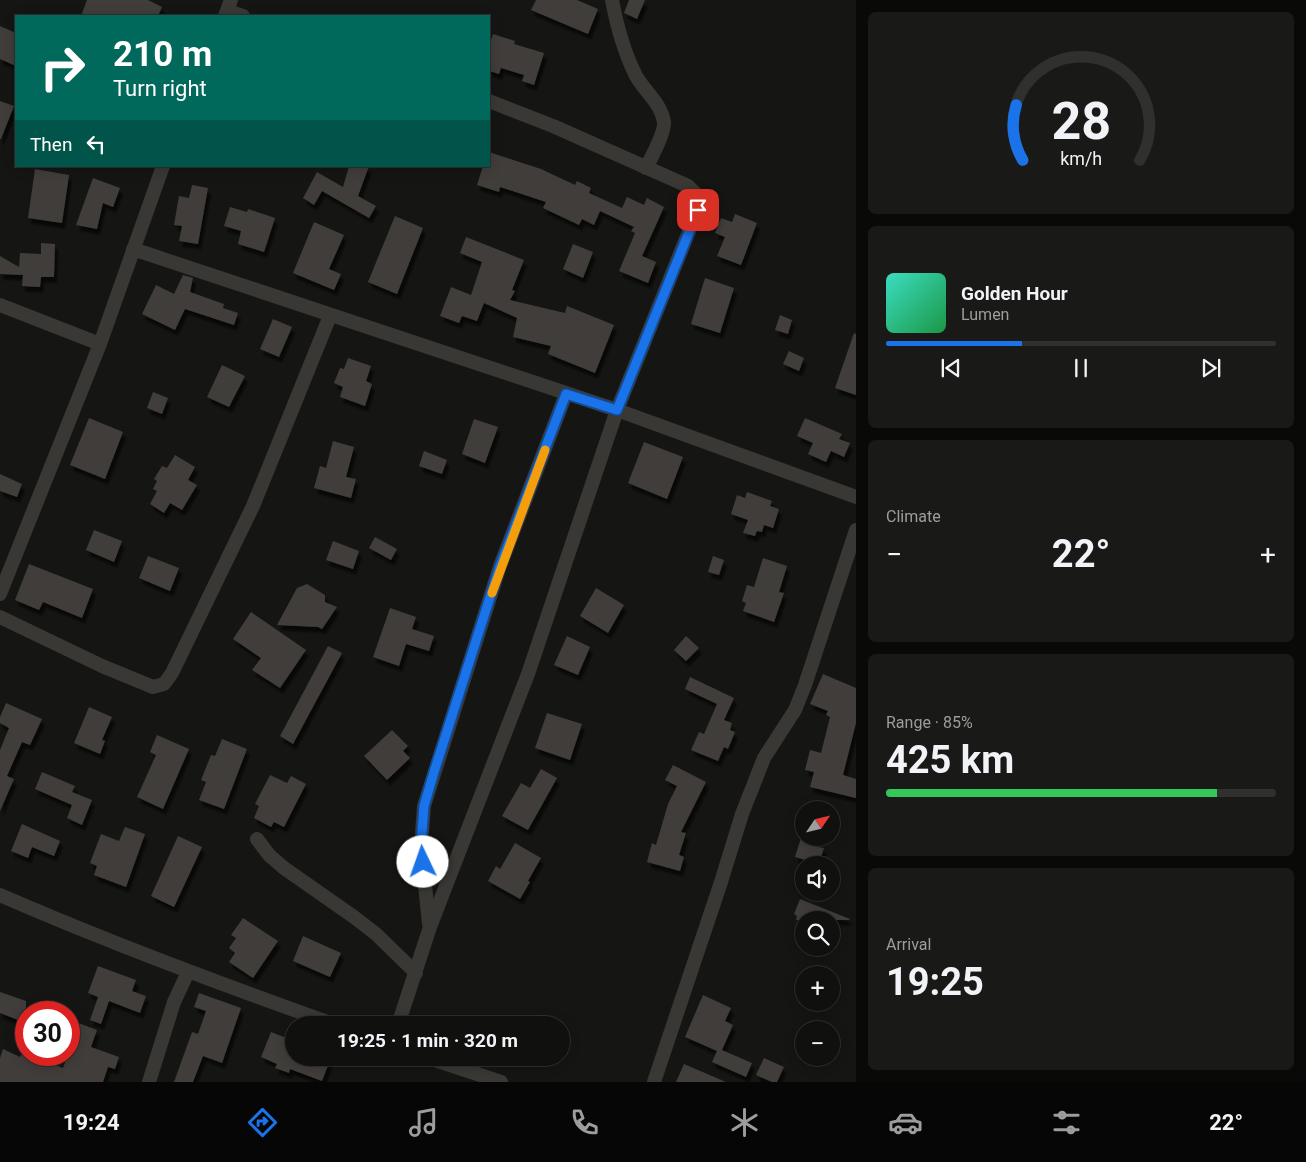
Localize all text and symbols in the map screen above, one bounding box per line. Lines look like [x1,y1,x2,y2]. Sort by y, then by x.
text: 210 m [113,34,212,75]
icon: right [30,35,95,100]
text: Turn right [113,76,207,101]
text: 28 [1051,91,1111,152]
icon: left [82,130,110,158]
text: Then [30,133,72,156]
text: km/h [1060,148,1102,169]
pin [677,189,719,231]
icon: arrive [684,196,712,224]
text: Golden Hour [961,282,1068,305]
text: Lumen [961,305,1009,324]
icon: previous [937,354,965,382]
icon: pause [1067,354,1095,382]
icon: next [1197,354,1225,382]
text: Climate [886,507,941,526]
text: 22° [1052,532,1110,576]
text: − [886,538,902,571]
text: + [1260,538,1276,571]
text: Range · 85% [886,713,973,732]
text: 425 km [886,738,1014,782]
north arrow [795,801,840,846]
map controls [795,801,840,1066]
position arrow [396,835,448,887]
button: sound [795,856,840,901]
button: search [795,911,840,956]
text: Arrival [886,935,931,954]
text: 19:25 [886,960,984,1004]
button: + [795,966,840,1011]
speed limit sign: 30 [15,1001,80,1066]
button: − [795,1021,840,1066]
text: 19:25 · 1 min · 320 m [337,1029,518,1052]
icon: directions [245,1105,280,1140]
icon: music [406,1105,441,1140]
icon: phone [567,1105,602,1140]
icon: climate [727,1105,762,1140]
icon: car [888,1105,923,1140]
icon: filters [1049,1105,1084,1140]
text: 19:24 [63,1110,120,1135]
text: 22° [1209,1110,1243,1135]

